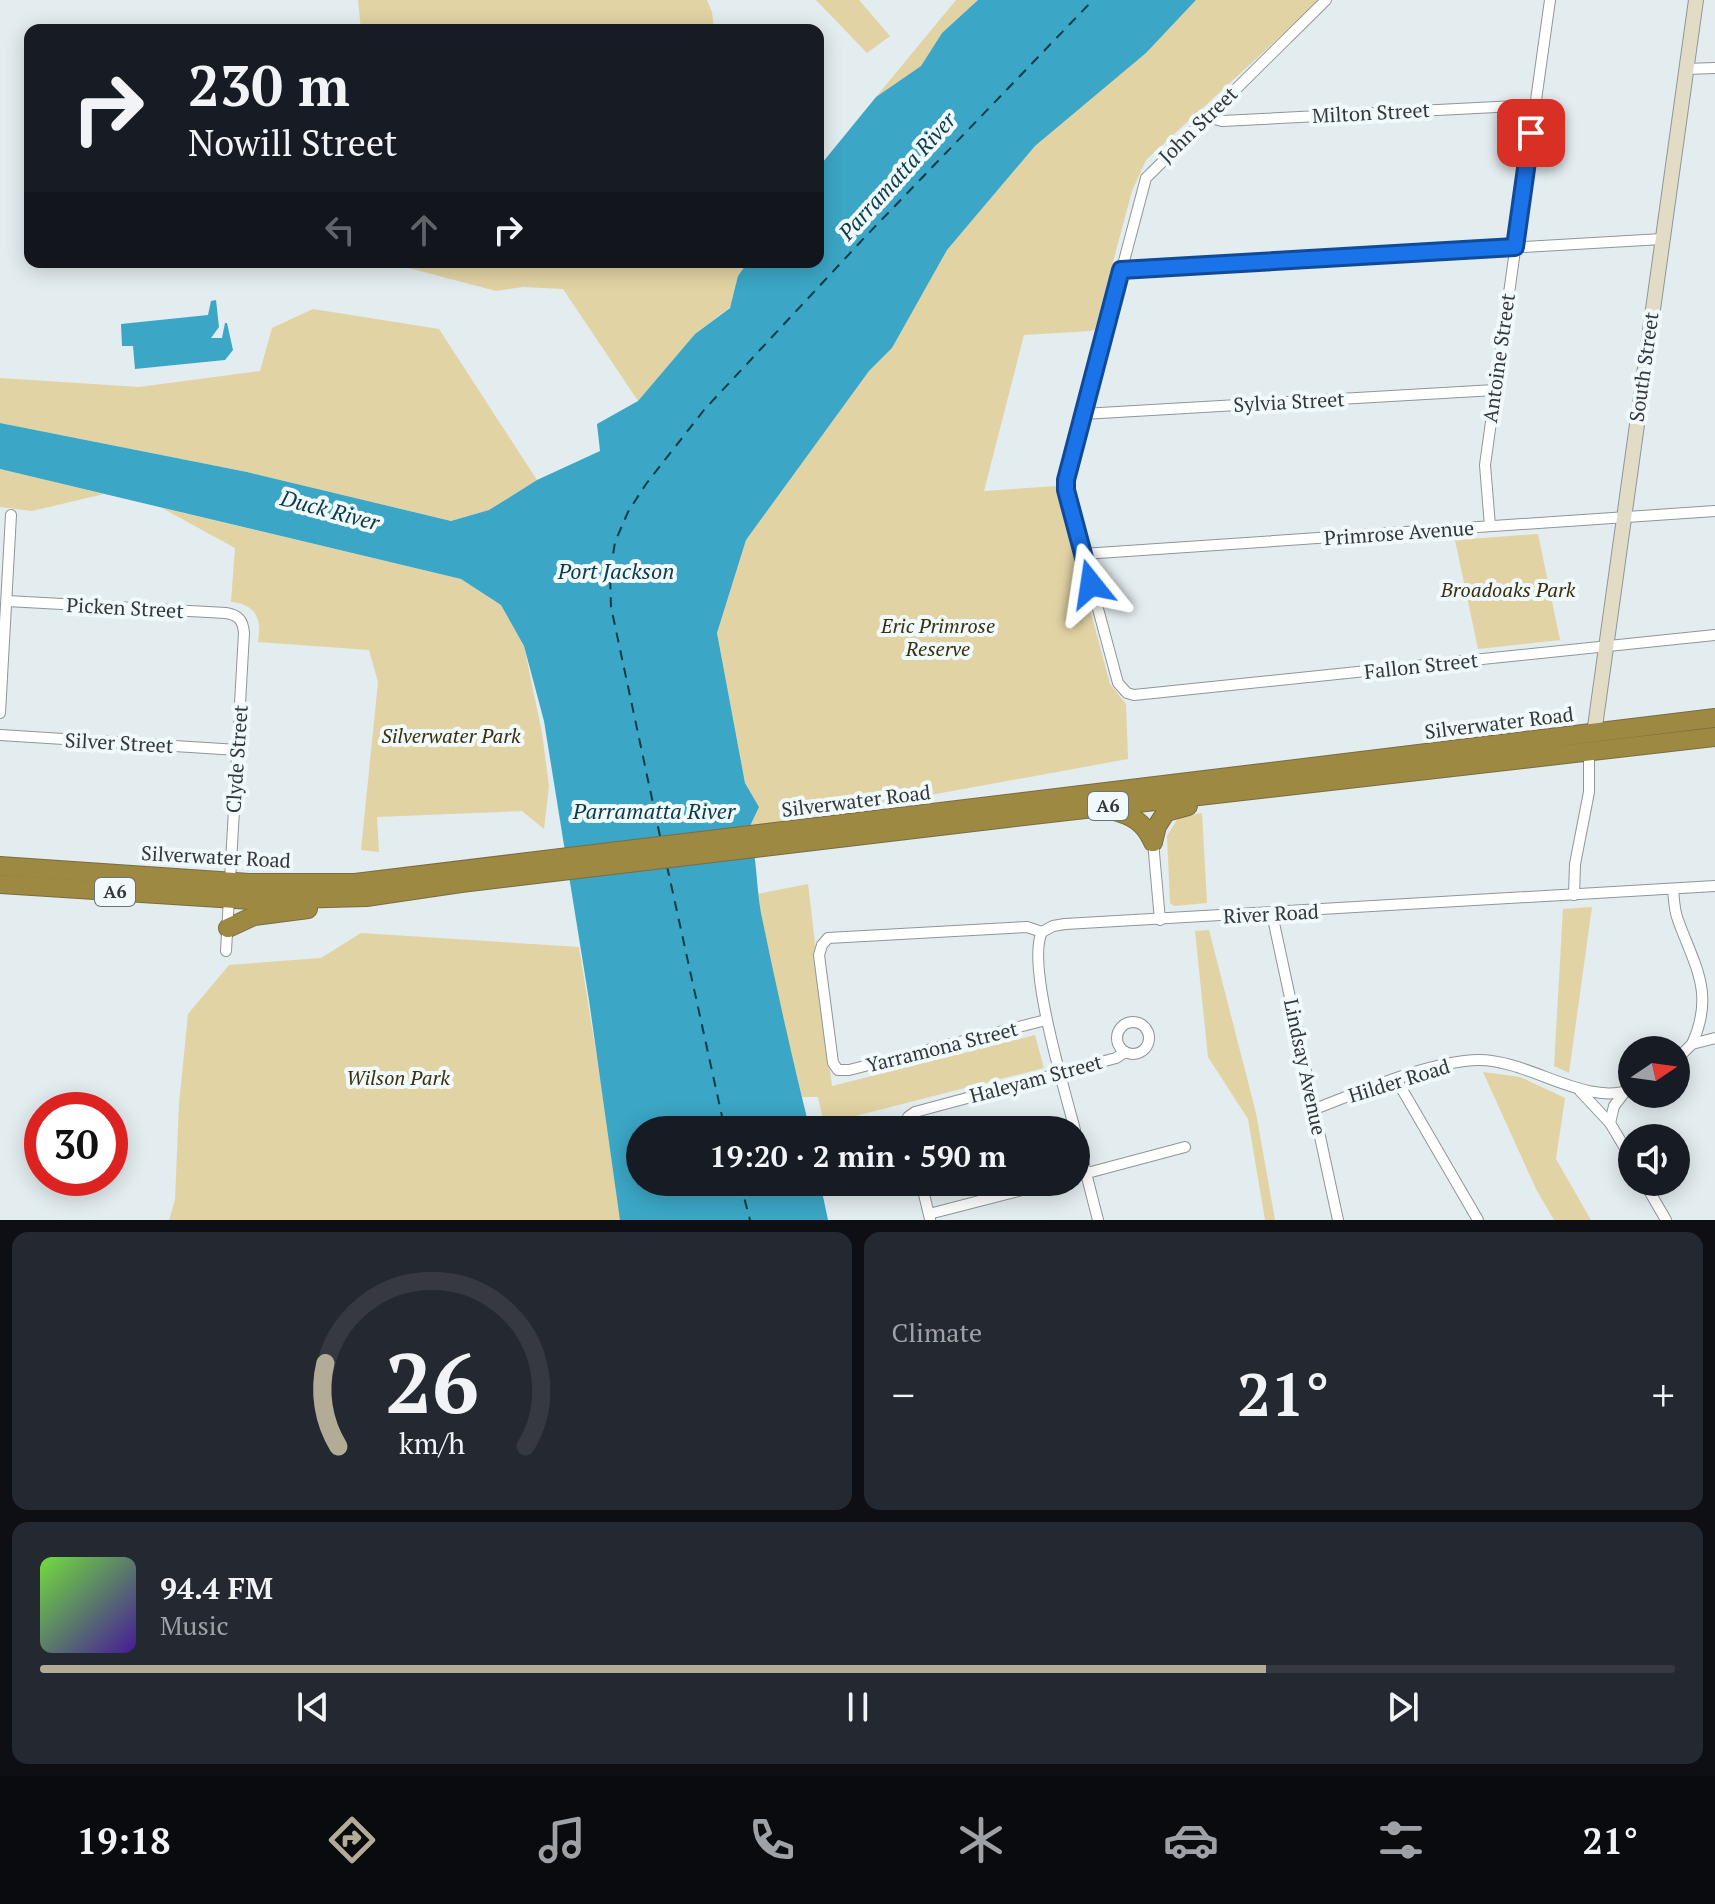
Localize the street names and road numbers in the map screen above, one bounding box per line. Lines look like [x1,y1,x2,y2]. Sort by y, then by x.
street label: John Street [1152,80,1243,169]
street label: Milton Street [1311,96,1431,129]
street label: Antoine Street [1476,291,1521,424]
street label: South Street [1622,310,1665,424]
street label: Sylvia Street [1233,385,1346,418]
street label: Primrose Avenue [1323,514,1475,551]
street label: Picken Street [66,591,185,624]
street label: Fallon Street [1363,646,1480,685]
street label: Silverwater Road [1423,700,1575,745]
street label: Clyde Street [219,703,254,814]
street label: Silver Street [64,726,174,759]
street label: Silverwater Road [780,778,932,823]
road number: A6 [1088,792,1128,820]
street label: Silverwater Road [141,839,292,874]
road number: A6 [95,878,135,906]
street label: River Road [1222,898,1319,929]
street label: Lindsay Avenue [1278,996,1333,1138]
street label: Yarramona Street [863,1014,1021,1078]
street label: Haleyam Street [967,1048,1106,1109]
street label: Hilder Road [1345,1052,1453,1109]

